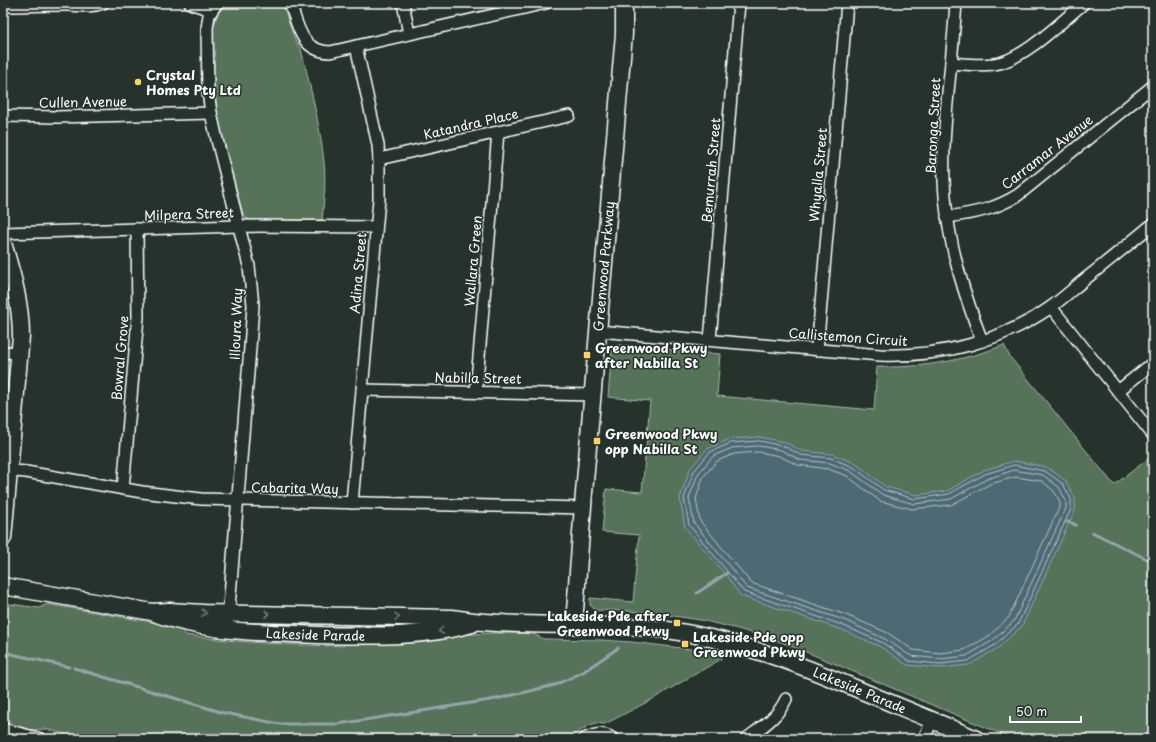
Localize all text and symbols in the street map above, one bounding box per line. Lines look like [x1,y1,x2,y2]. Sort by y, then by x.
place label: Crystal Homes Pty Ltd [146,65,241,99]
marker: Crystal Homes Pty Ltd [133,77,143,87]
street label: Baronga Street [920,77,945,175]
street label: Cullen Avenue [39,91,127,112]
street label: Katandra Place [422,103,520,144]
street label: Carramar Avenue [997,110,1096,193]
street label: Bemurrah Street [696,117,725,223]
street label: Whyalla Street [804,127,831,223]
street label: Greenwood Parkway [588,200,618,332]
street label: Milpera Street [144,202,234,225]
street label: Wallara Green [459,215,486,307]
street label: Adina Street [344,232,371,314]
street label: Illoura Way [225,288,246,360]
street label: Bowral Grove [106,315,133,401]
street label: Callistemon Circuit [788,323,908,350]
place label: Greenwood Pkwy after Nabilla St [595,338,707,372]
marker: Greenwood Pkwy after Nabilla St [582,350,592,360]
street label: Nabilla Street [434,367,522,388]
place label: Greenwood Pkwy opp Nabilla St [605,424,717,458]
marker: Greenwood Pkwy opp Nabilla St [592,436,602,446]
street label: Cabarita Way [251,477,339,498]
place label: Lakeside Pde after Greenwood Pkwy [547,606,669,640]
one-way arrow [201,609,207,617]
one-way arrow [264,610,270,618]
one-way arrow [394,612,400,621]
marker: Lakeside Pde after Greenwood Pkwy [672,618,682,628]
street label: Lakeside Parade [265,623,365,645]
one-way arrow [438,626,444,635]
place label: Lakeside Pde opp Greenwood Pkwy [693,627,805,661]
marker: Lakeside Pde opp Greenwood Pkwy [680,639,690,649]
street label: Lakeside Parade [810,662,909,717]
scale bar [1010,698,1081,724]
text: 50 m [1016,702,1047,720]

